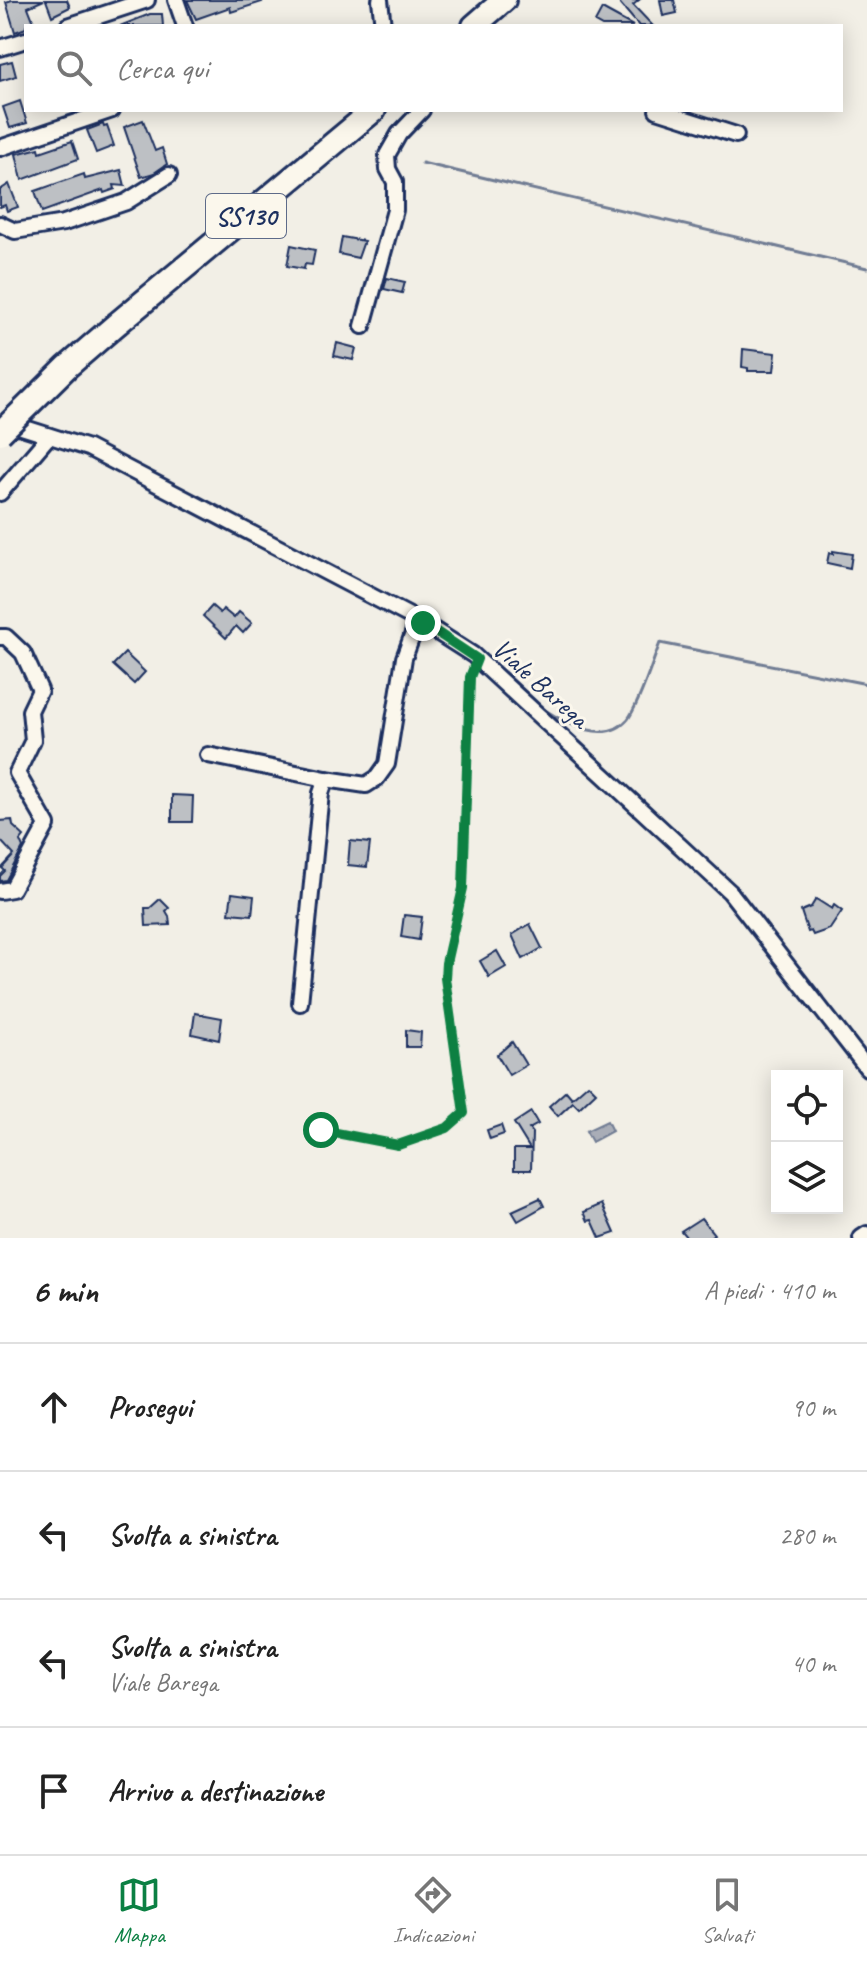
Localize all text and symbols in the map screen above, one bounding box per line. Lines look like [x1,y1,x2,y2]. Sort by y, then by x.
search box [24,24,843,112]
icon: search [52,46,96,90]
text: Cerca qui [116,49,209,87]
road number: SS130 [206,194,286,238]
route end [405,605,441,641]
street label: Viale Barega [485,631,598,737]
map controls [771,1070,843,1214]
button: locate [771,1070,843,1142]
route start [303,1112,339,1148]
button: layers [771,1142,843,1214]
text: 6 min [32,1269,98,1312]
text: A piedi · 410 m [704,1274,835,1307]
icon: ahead [32,1385,76,1429]
text: Prosegui [108,1388,192,1426]
text: 90 m [791,1391,835,1424]
icon: left [32,1513,76,1557]
text: Svolta a sinistra [108,1516,277,1554]
text: 280 m [779,1519,835,1552]
text: Svolta a sinistra [108,1628,277,1666]
icon: left [32,1641,76,1685]
text: 40 m [791,1647,835,1680]
text: Viale Barega [108,1666,218,1699]
icon: arrive [32,1769,76,1813]
text: Arrivo a destinazione [108,1772,323,1810]
tab: Mappa [114,1873,165,1949]
tab: Indicazioni [393,1873,474,1949]
tab: Salvati [702,1873,753,1949]

